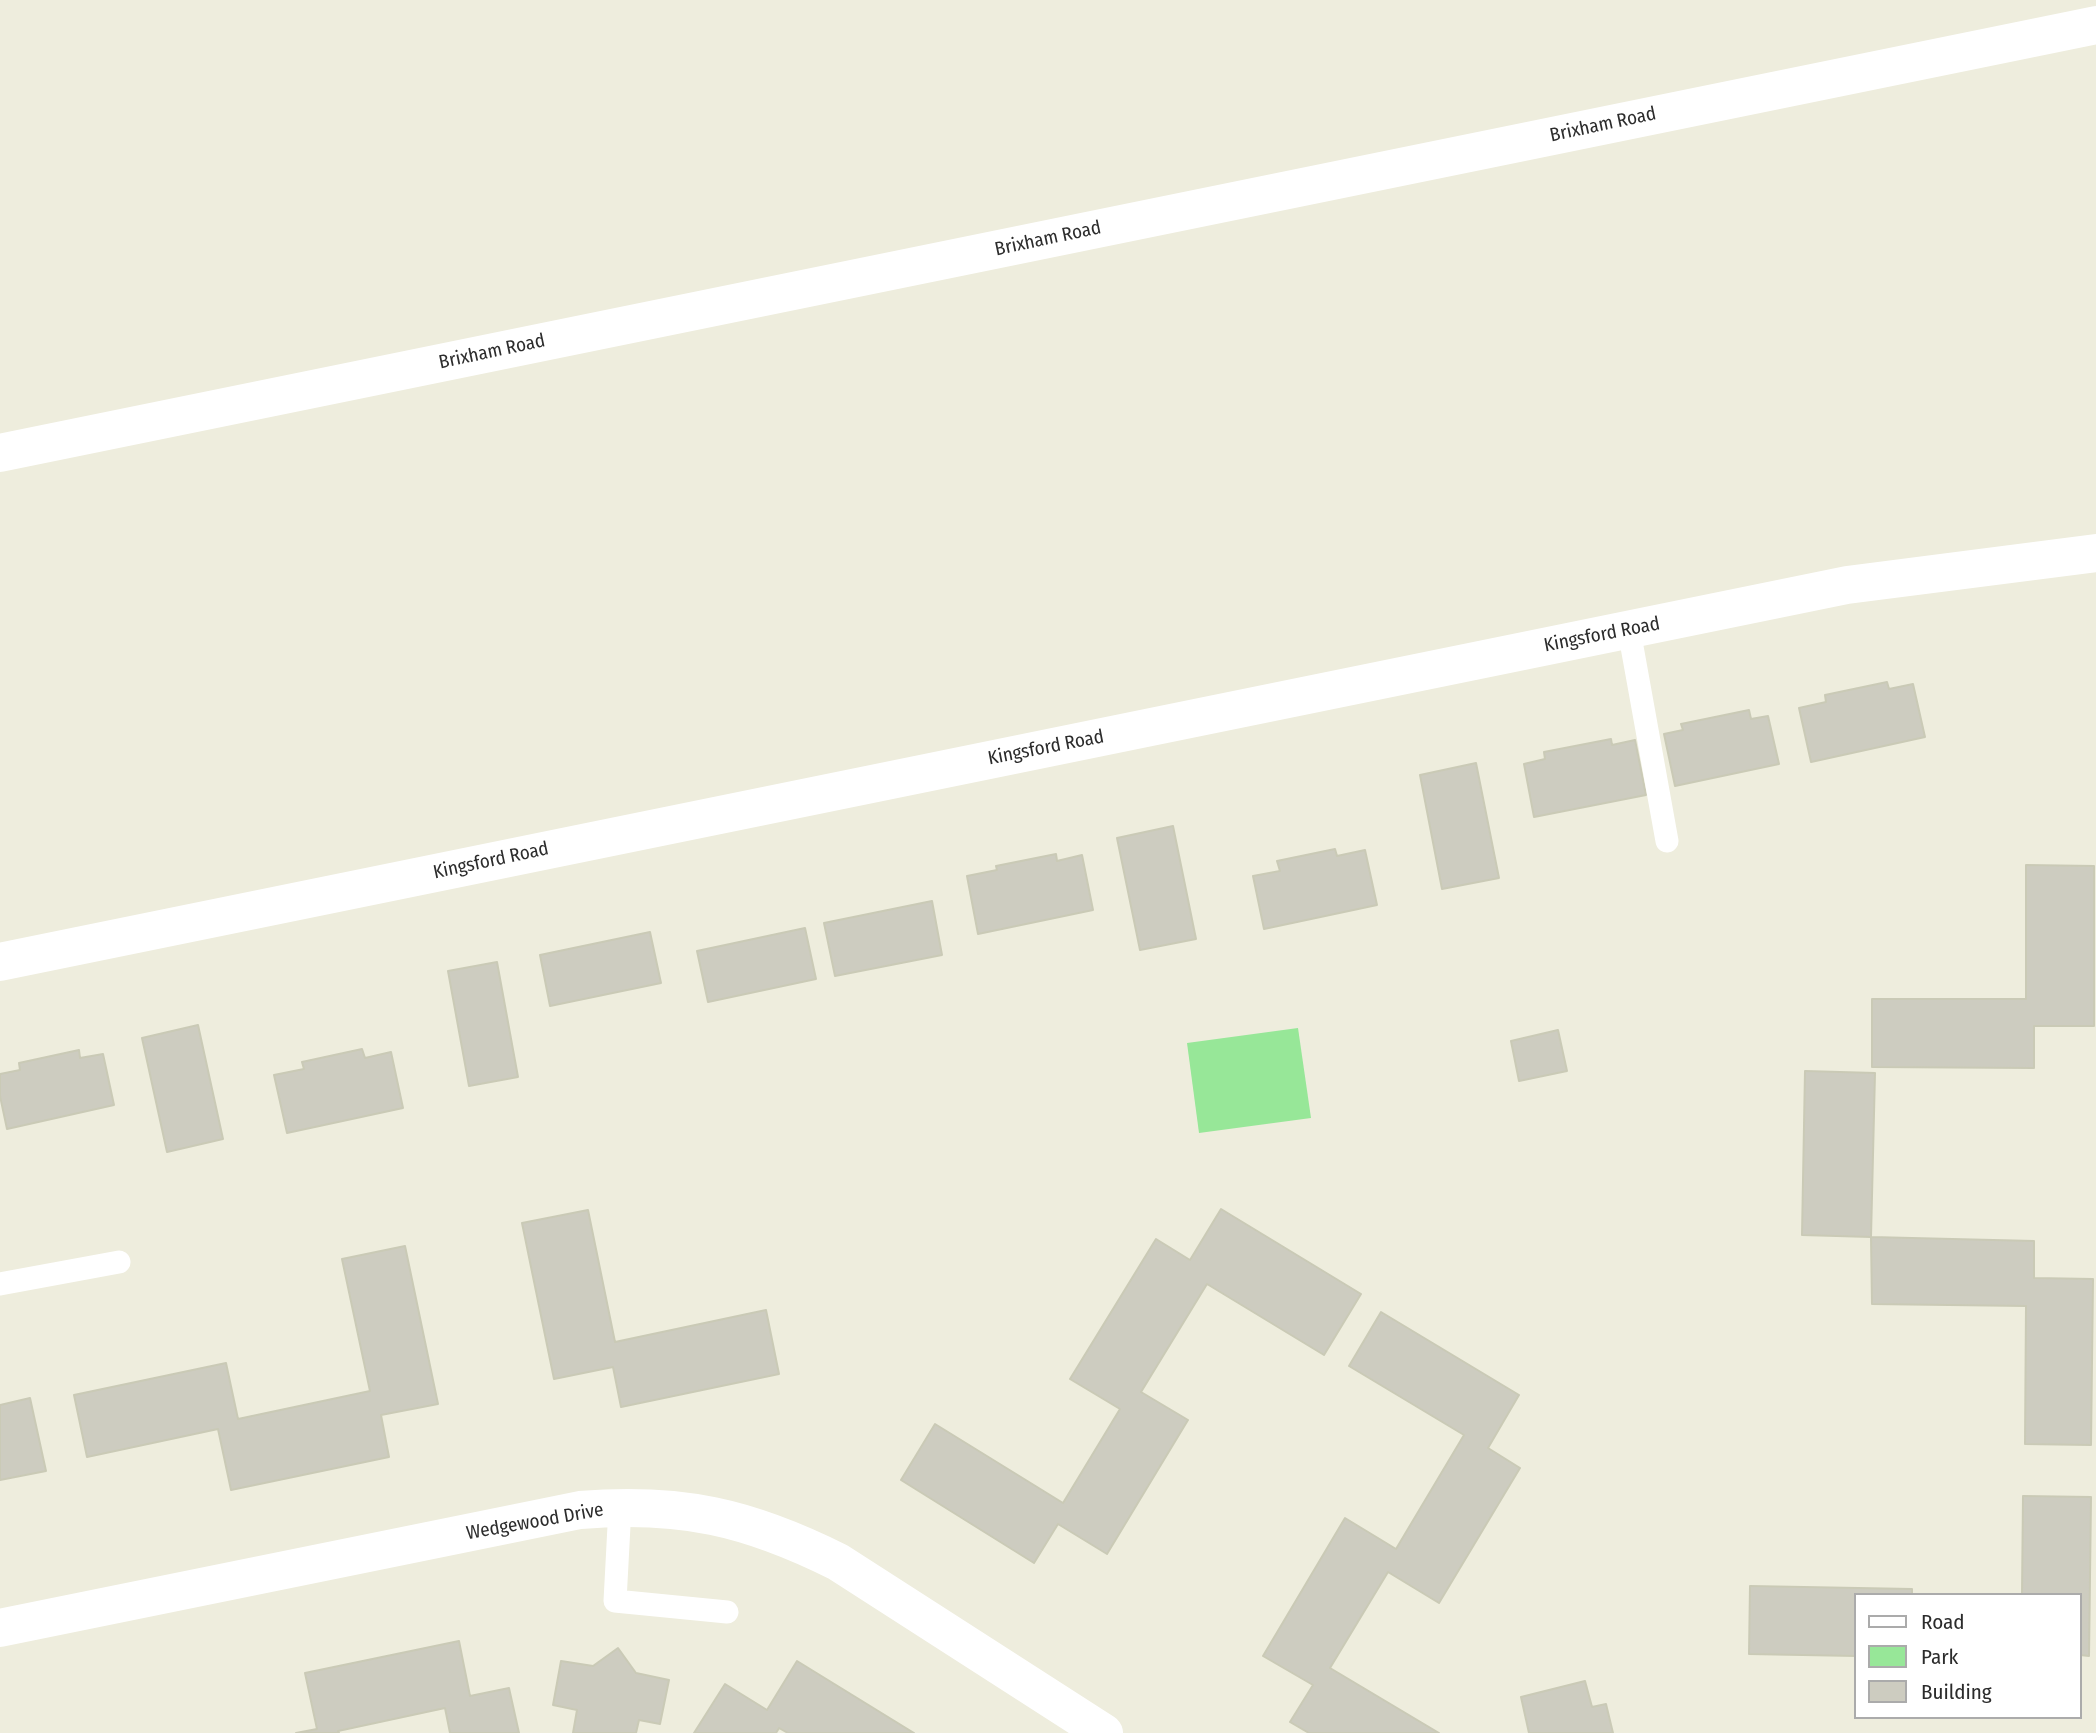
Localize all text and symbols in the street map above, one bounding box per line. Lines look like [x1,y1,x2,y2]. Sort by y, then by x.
street label: Brixham Road [1548,103,1658,147]
street label: Brixham Road [993,217,1103,261]
street label: Brixham Road [437,330,547,374]
street label: Kingsford Road [1542,613,1662,657]
street label: Kingsford Road [986,726,1106,770]
street label: Kingsford Road [431,838,551,884]
street label: Wedgewood Drive [465,1499,605,1545]
legend [1854,1593,2082,1719]
text: Road [1921,1609,1965,1635]
text: Park [1921,1644,1958,1670]
text: Building [1921,1679,1992,1705]

